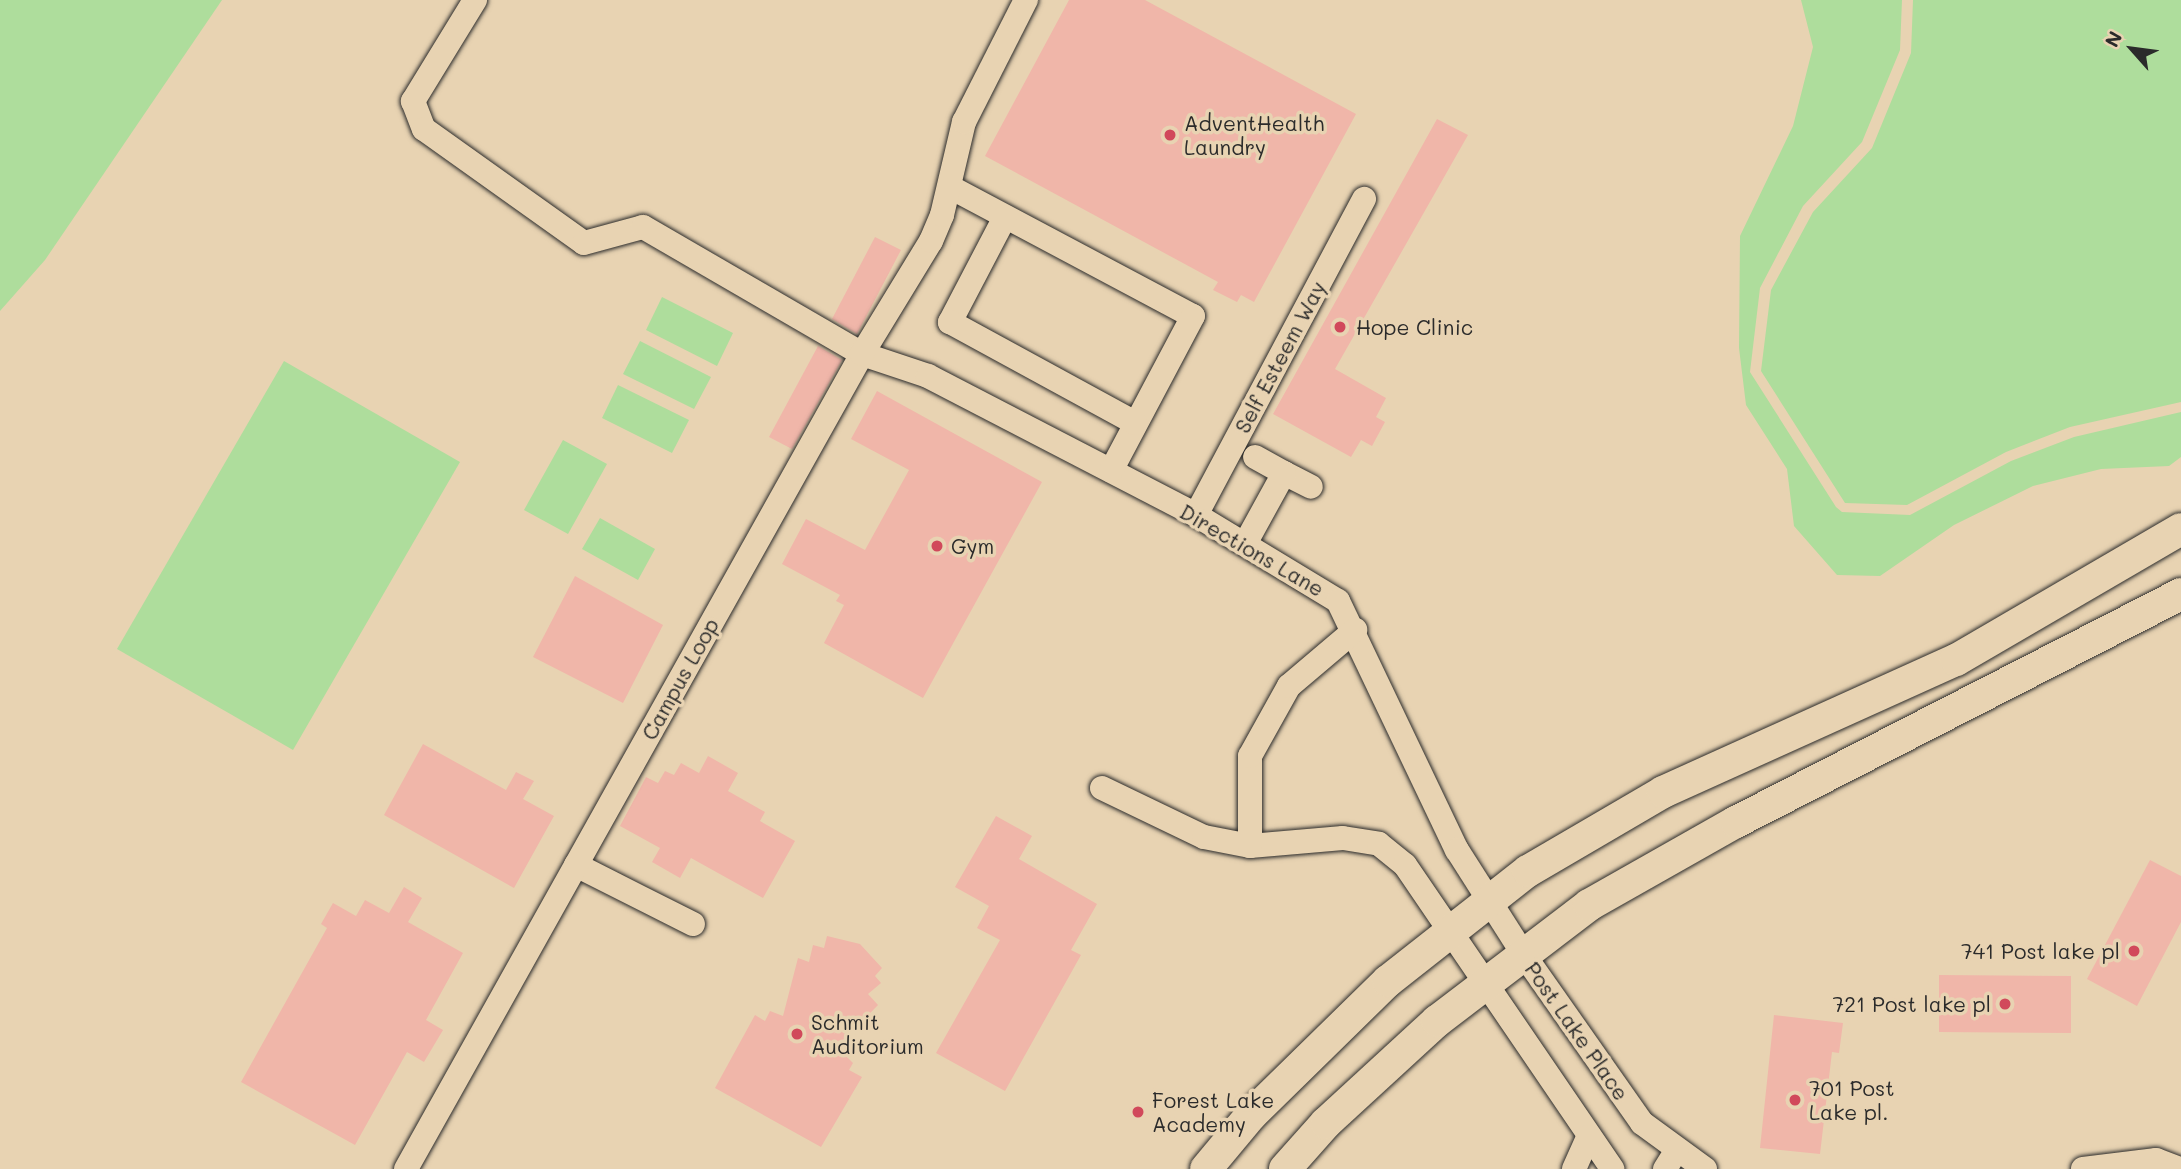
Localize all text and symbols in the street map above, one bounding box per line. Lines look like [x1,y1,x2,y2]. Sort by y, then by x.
north arrow [2097,14,2167,84]
text: N [2099,27,2127,51]
place label: AdventHealth Laundry [1184,110,1324,160]
marker: AdventHealth Laundry [1162,127,1178,143]
street label: Self Esteem Way [1229,277,1331,437]
place label: Hope Clinic [1356,314,1473,340]
marker: Hope Clinic [1330,317,1350,337]
street label: Directions Lane [1175,499,1329,601]
place label: Gym [951,533,994,559]
marker: Gym [929,538,945,554]
street label: Campus Loop [636,614,724,744]
place label: 741 Post lake pl [1961,938,2120,964]
marker: 741 Post lake pl [2126,943,2142,959]
street label: Post Lake Place [1520,957,1634,1105]
place label: 721 Post lake pl [1833,991,1991,1017]
marker: 721 Post lake pl [1997,996,2013,1012]
place label: Schmit Auditorium [811,1009,924,1059]
marker: Schmit Auditorium [789,1026,805,1042]
place label: 701 Post Lake pl. [1809,1075,1894,1125]
place label: Forest Lake Academy [1152,1087,1274,1137]
marker: 701 Post Lake pl. [1787,1092,1803,1108]
marker: Forest Lake Academy [1130,1104,1146,1120]

